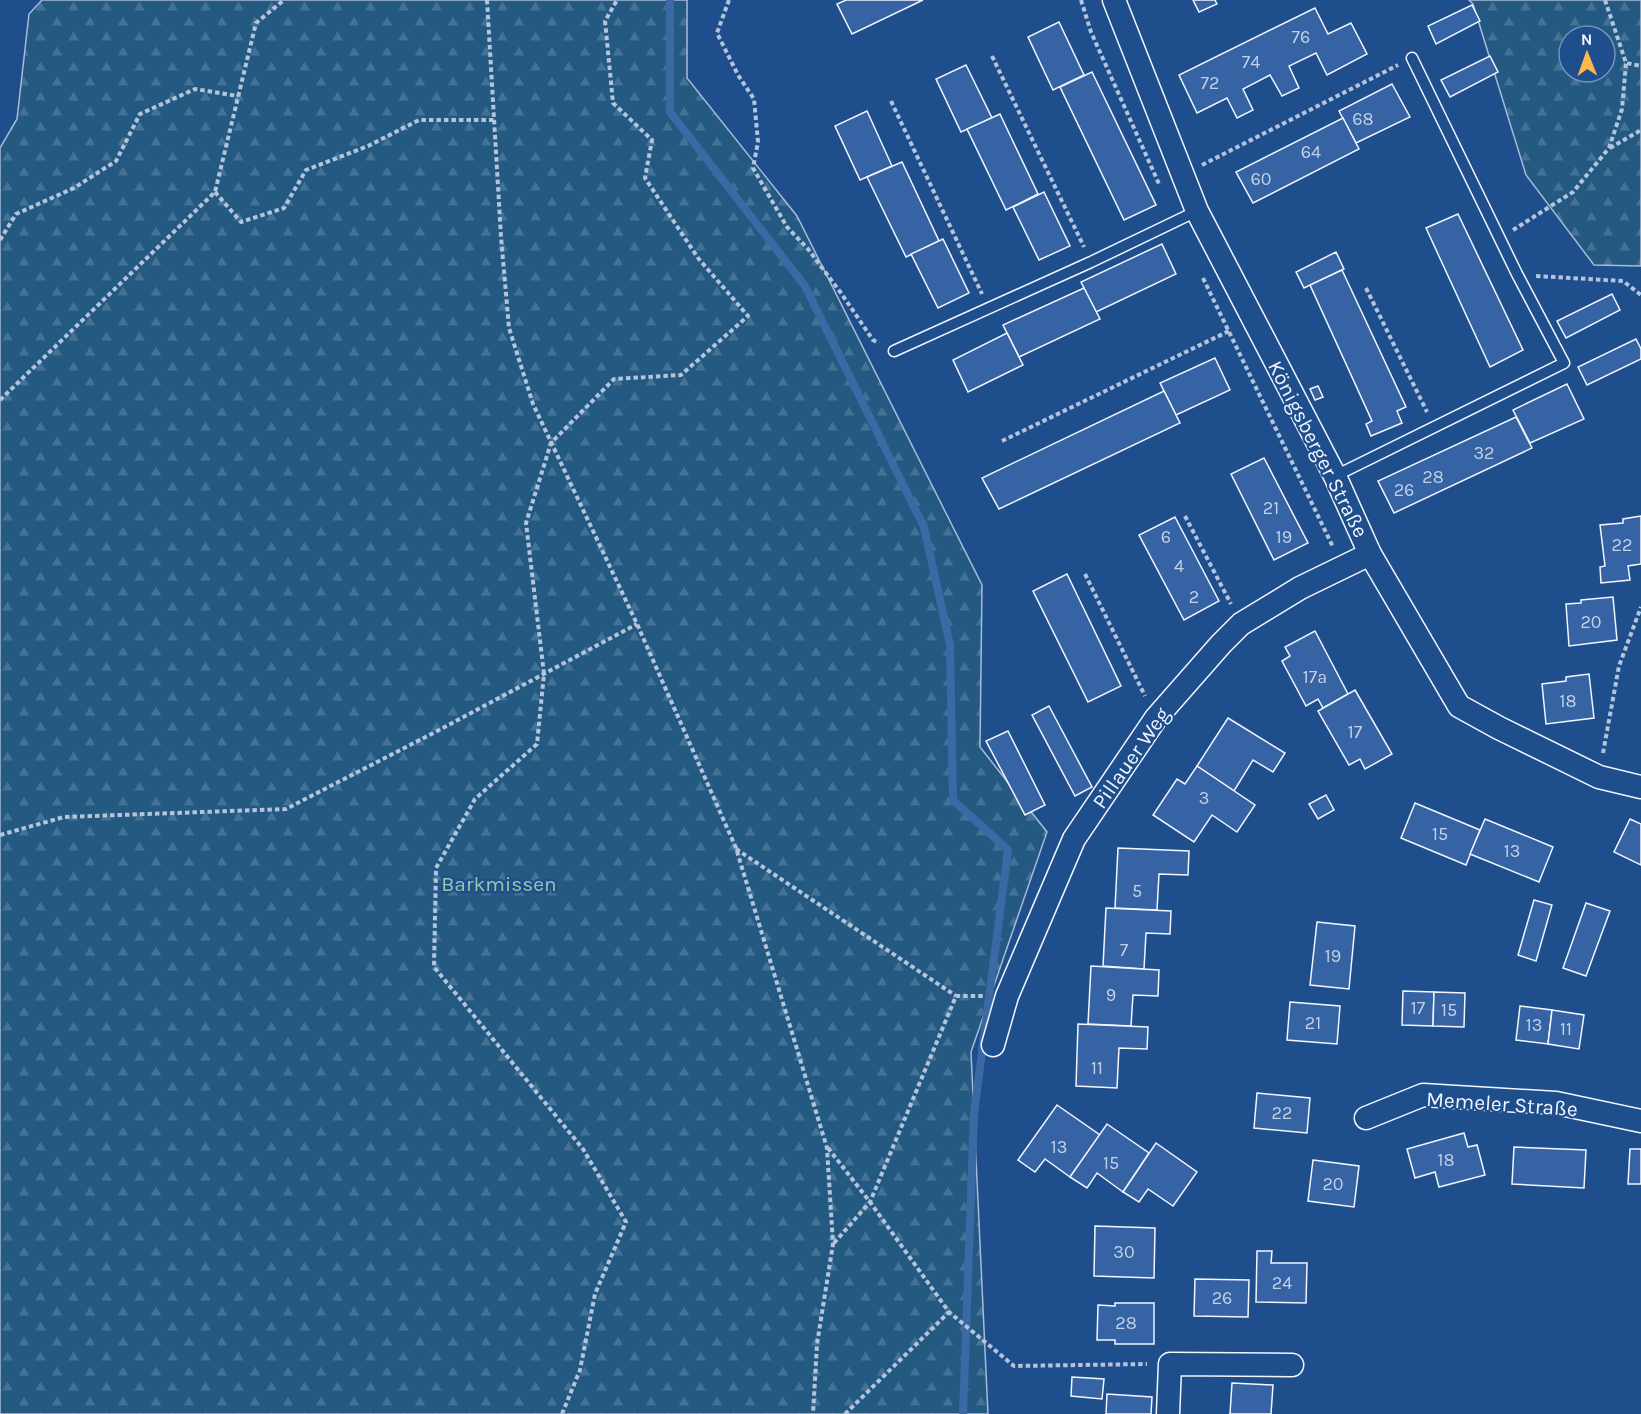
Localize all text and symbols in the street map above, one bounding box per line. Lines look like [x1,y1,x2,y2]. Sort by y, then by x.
north arrow [1557,24,1617,84]
house number: 76 [1292,26,1310,48]
text: N [1581,30,1593,49]
house number: 74 [1242,51,1260,73]
house number: 72 [1201,72,1219,94]
house number: 68 [1352,108,1374,130]
house number: 64 [1301,141,1321,163]
house number: 60 [1251,168,1272,190]
street label: Königsberger Straße [1263,357,1373,541]
house number: 32 [1473,442,1495,464]
house number: 28 [1422,466,1444,488]
house number: 26 [1394,479,1414,501]
house number: 21 [1263,497,1279,519]
house number: 6 [1161,526,1171,548]
house number: 19 [1276,526,1292,548]
house number: 22 [1612,534,1632,556]
house number: 4 [1174,555,1184,577]
house number: 2 [1189,586,1199,608]
house number: 20 [1580,611,1602,633]
house number: 17a [1303,666,1327,688]
house number: 18 [1559,690,1577,712]
street label: Pillauer Weg [1087,703,1175,813]
house number: 17 [1348,721,1363,743]
house number: 3 [1199,787,1209,809]
house number: 15 [1432,823,1448,845]
house number: 13 [1504,840,1520,862]
park label: Barkmissen [441,872,557,896]
house number: 5 [1132,880,1142,902]
house number: 7 [1120,939,1129,961]
house number: 19 [1325,945,1341,967]
house number: 9 [1106,984,1116,1006]
house number: 17 [1411,997,1426,1019]
house number: 15 [1441,999,1457,1021]
house number: 21 [1305,1012,1321,1034]
house number: 13 [1526,1014,1542,1036]
house number: 11 [1560,1018,1572,1040]
house number: 11 [1091,1057,1103,1079]
street label: Memeler Straße [1426,1087,1578,1121]
house number: 22 [1272,1102,1292,1124]
house number: 13 [1051,1136,1067,1158]
house number: 18 [1437,1149,1455,1171]
house number: 15 [1103,1152,1119,1174]
house number: 20 [1322,1173,1344,1195]
house number: 30 [1113,1241,1135,1263]
house number: 24 [1272,1272,1292,1294]
house number: 26 [1212,1287,1232,1309]
house number: 28 [1115,1312,1137,1334]

